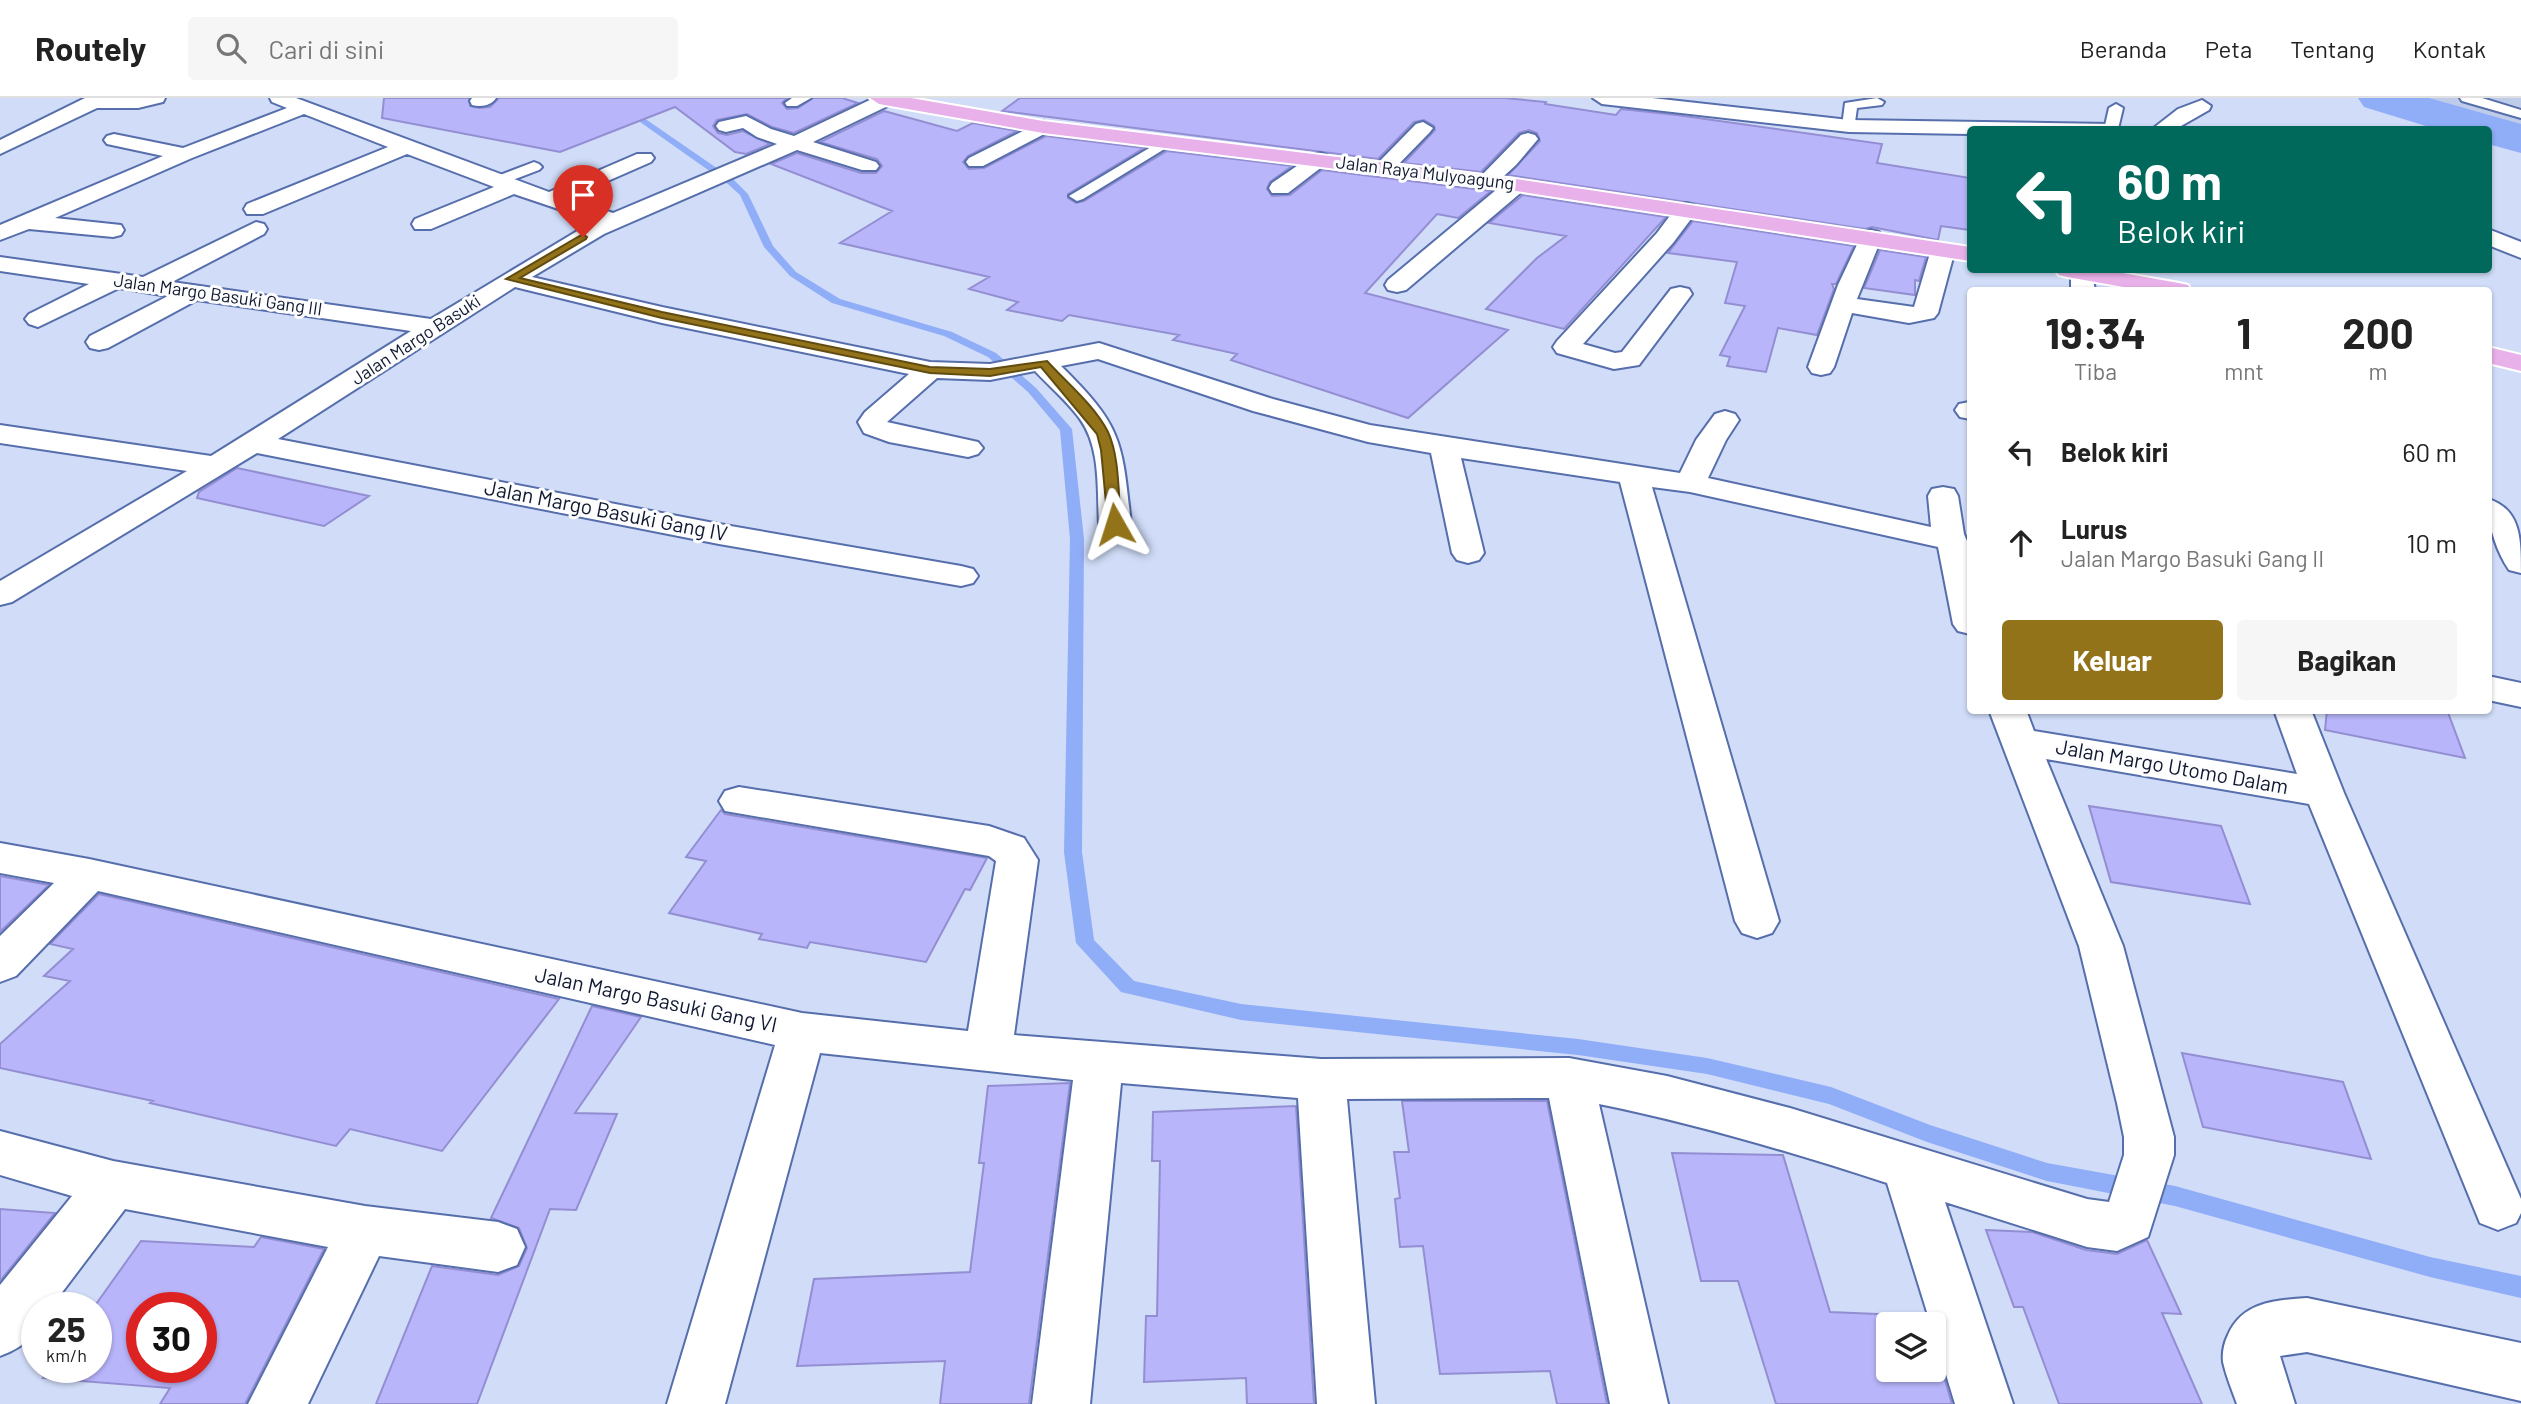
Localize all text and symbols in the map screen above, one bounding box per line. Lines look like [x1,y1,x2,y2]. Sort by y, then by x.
search box [188,17,678,80]
text: Routely [35,28,146,68]
icon: search [212,29,250,67]
text: Cari di sini [268,33,384,64]
text: Beranda [2080,34,2167,63]
text: Peta [2205,34,2252,63]
text: Tentang [2290,34,2375,63]
text: Kontak [2413,34,2486,63]
street label: Jalan Raya Mulyoagung [1335,150,1516,194]
text: 60 m [2117,151,2222,210]
icon: left [2002,154,2093,245]
pin [553,165,613,237]
icon: arrive [564,176,602,214]
text: Belok kiri [2117,211,2245,249]
street label: Jalan Margo Basuki Gang III [112,268,324,320]
street label: Jalan Margo Basuki [347,289,484,389]
text: 19:34 [2045,307,2146,357]
text: 1 [2237,307,2251,357]
text: 200 [2342,307,2414,357]
text: Tiba [2074,357,2117,385]
text: mnt [2224,357,2264,385]
text: m [2368,357,2387,385]
icon: left [2002,433,2040,471]
text: Belok kiri [2061,436,2168,467]
text: 60 m [2402,436,2457,467]
street label: Jalan Margo Basuki Gang IV [483,474,730,545]
position arrow [1078,487,1152,561]
text: Lurus [2061,513,2127,544]
icon: ahead [2002,524,2040,562]
text: 10 m [2407,527,2457,558]
text: Jalan Margo Basuki Gang II [2061,544,2324,572]
button: Keluar [2002,620,2223,700]
button: Bagikan [2237,620,2457,700]
street label: Jalan Margo Utomo Dalam [2054,733,2290,798]
street label: Jalan Margo Basuki Gang VI [533,961,780,1036]
speed limit sign: 30 [126,1292,217,1383]
text: 25 [47,1307,86,1349]
map controls [1876,1312,1946,1382]
button: layers [1876,1312,1946,1382]
text: km/h [46,1344,87,1366]

